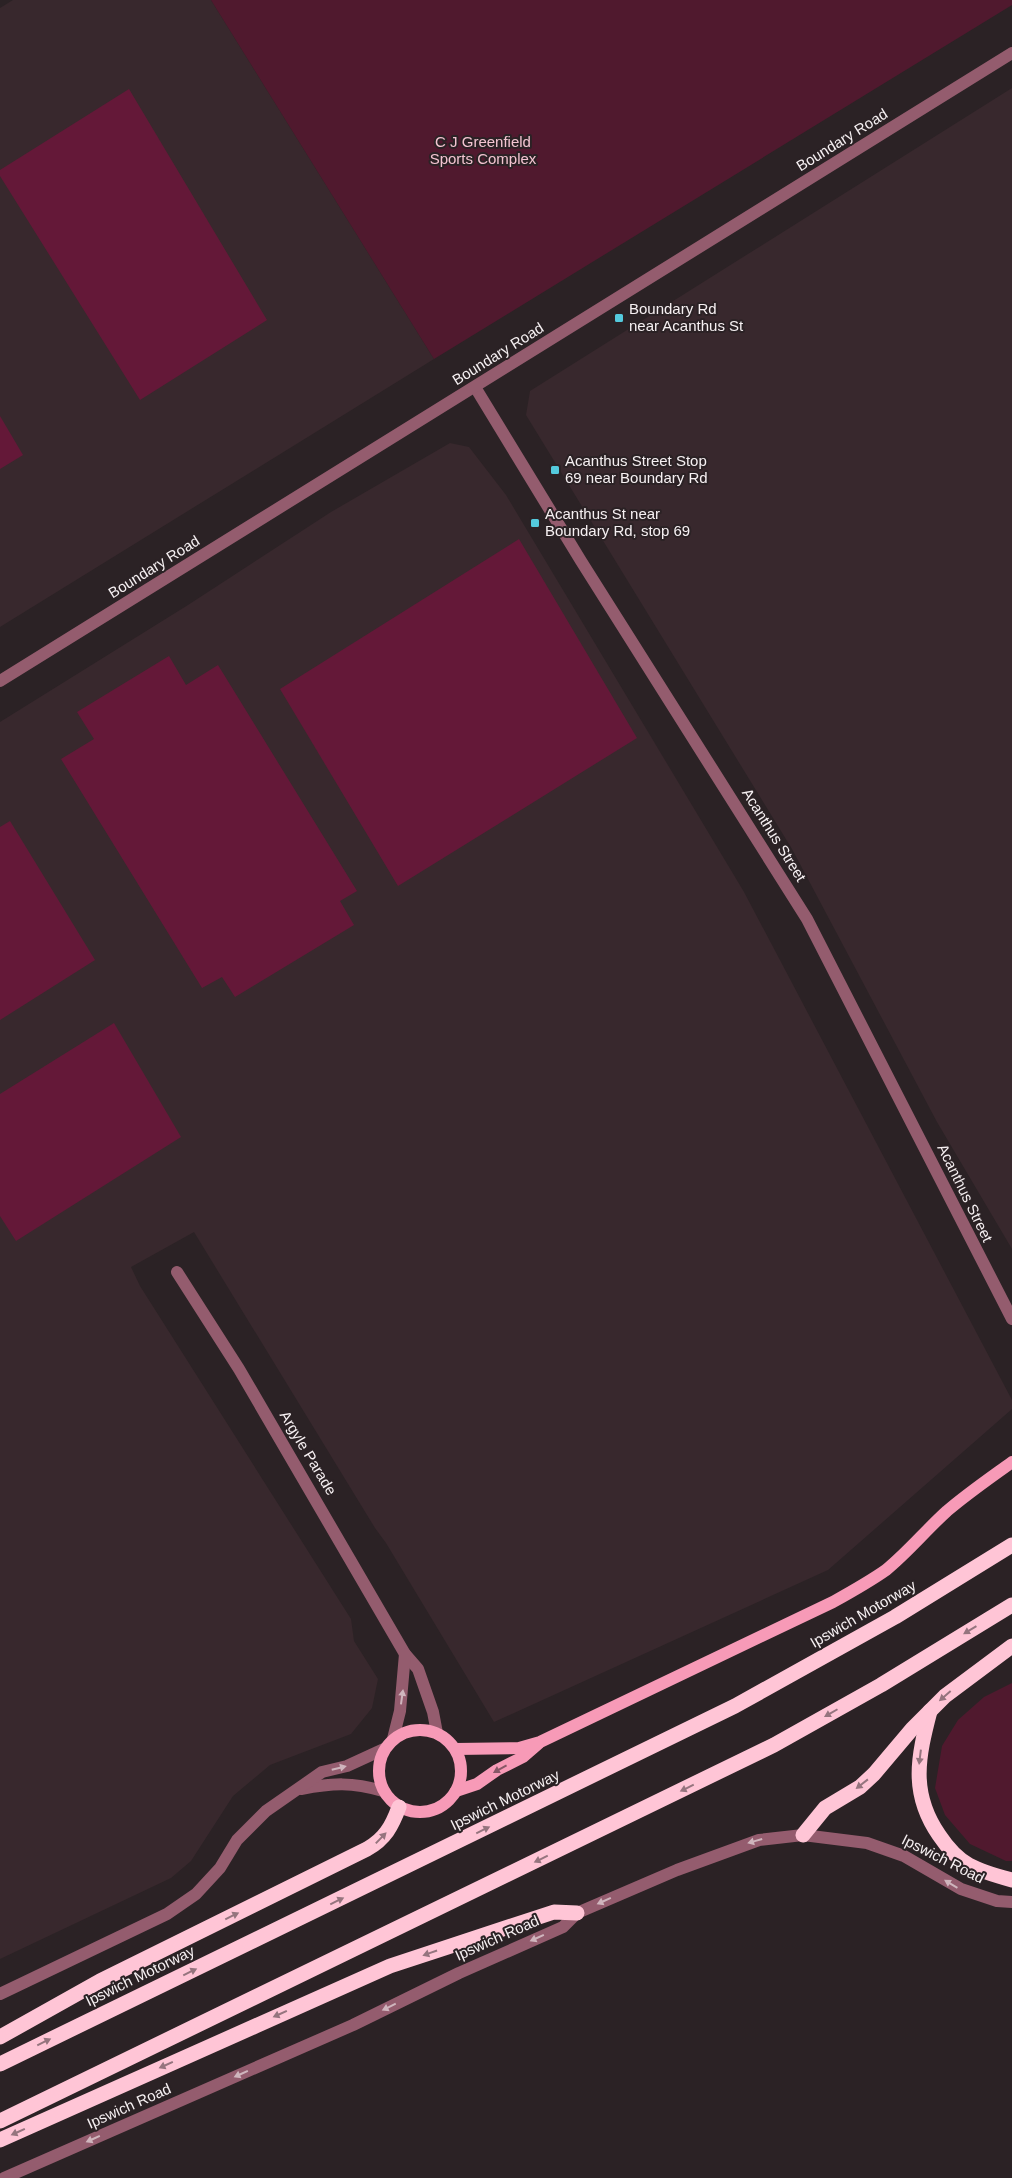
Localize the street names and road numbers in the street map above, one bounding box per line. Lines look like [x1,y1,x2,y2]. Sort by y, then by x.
street label: Boundary Road [793,105,890,174]
street label: Boundary Road [449,319,546,388]
street label: Boundary Road [105,532,202,601]
street label: Acanthus Street [739,785,810,885]
street label: Acanthus Street [934,1141,997,1245]
street label: Argyle Parade [277,1408,340,1498]
street label: Ipswich Motorway [807,1576,919,1651]
street label: Ipswich Motorway [447,1766,563,1833]
street label: Ipswich Road [899,1831,987,1887]
street label: Ipswich Road [452,1911,541,1964]
street label: Ipswich Motorway [82,1942,198,2009]
street label: Ipswich Road [84,2079,173,2132]

